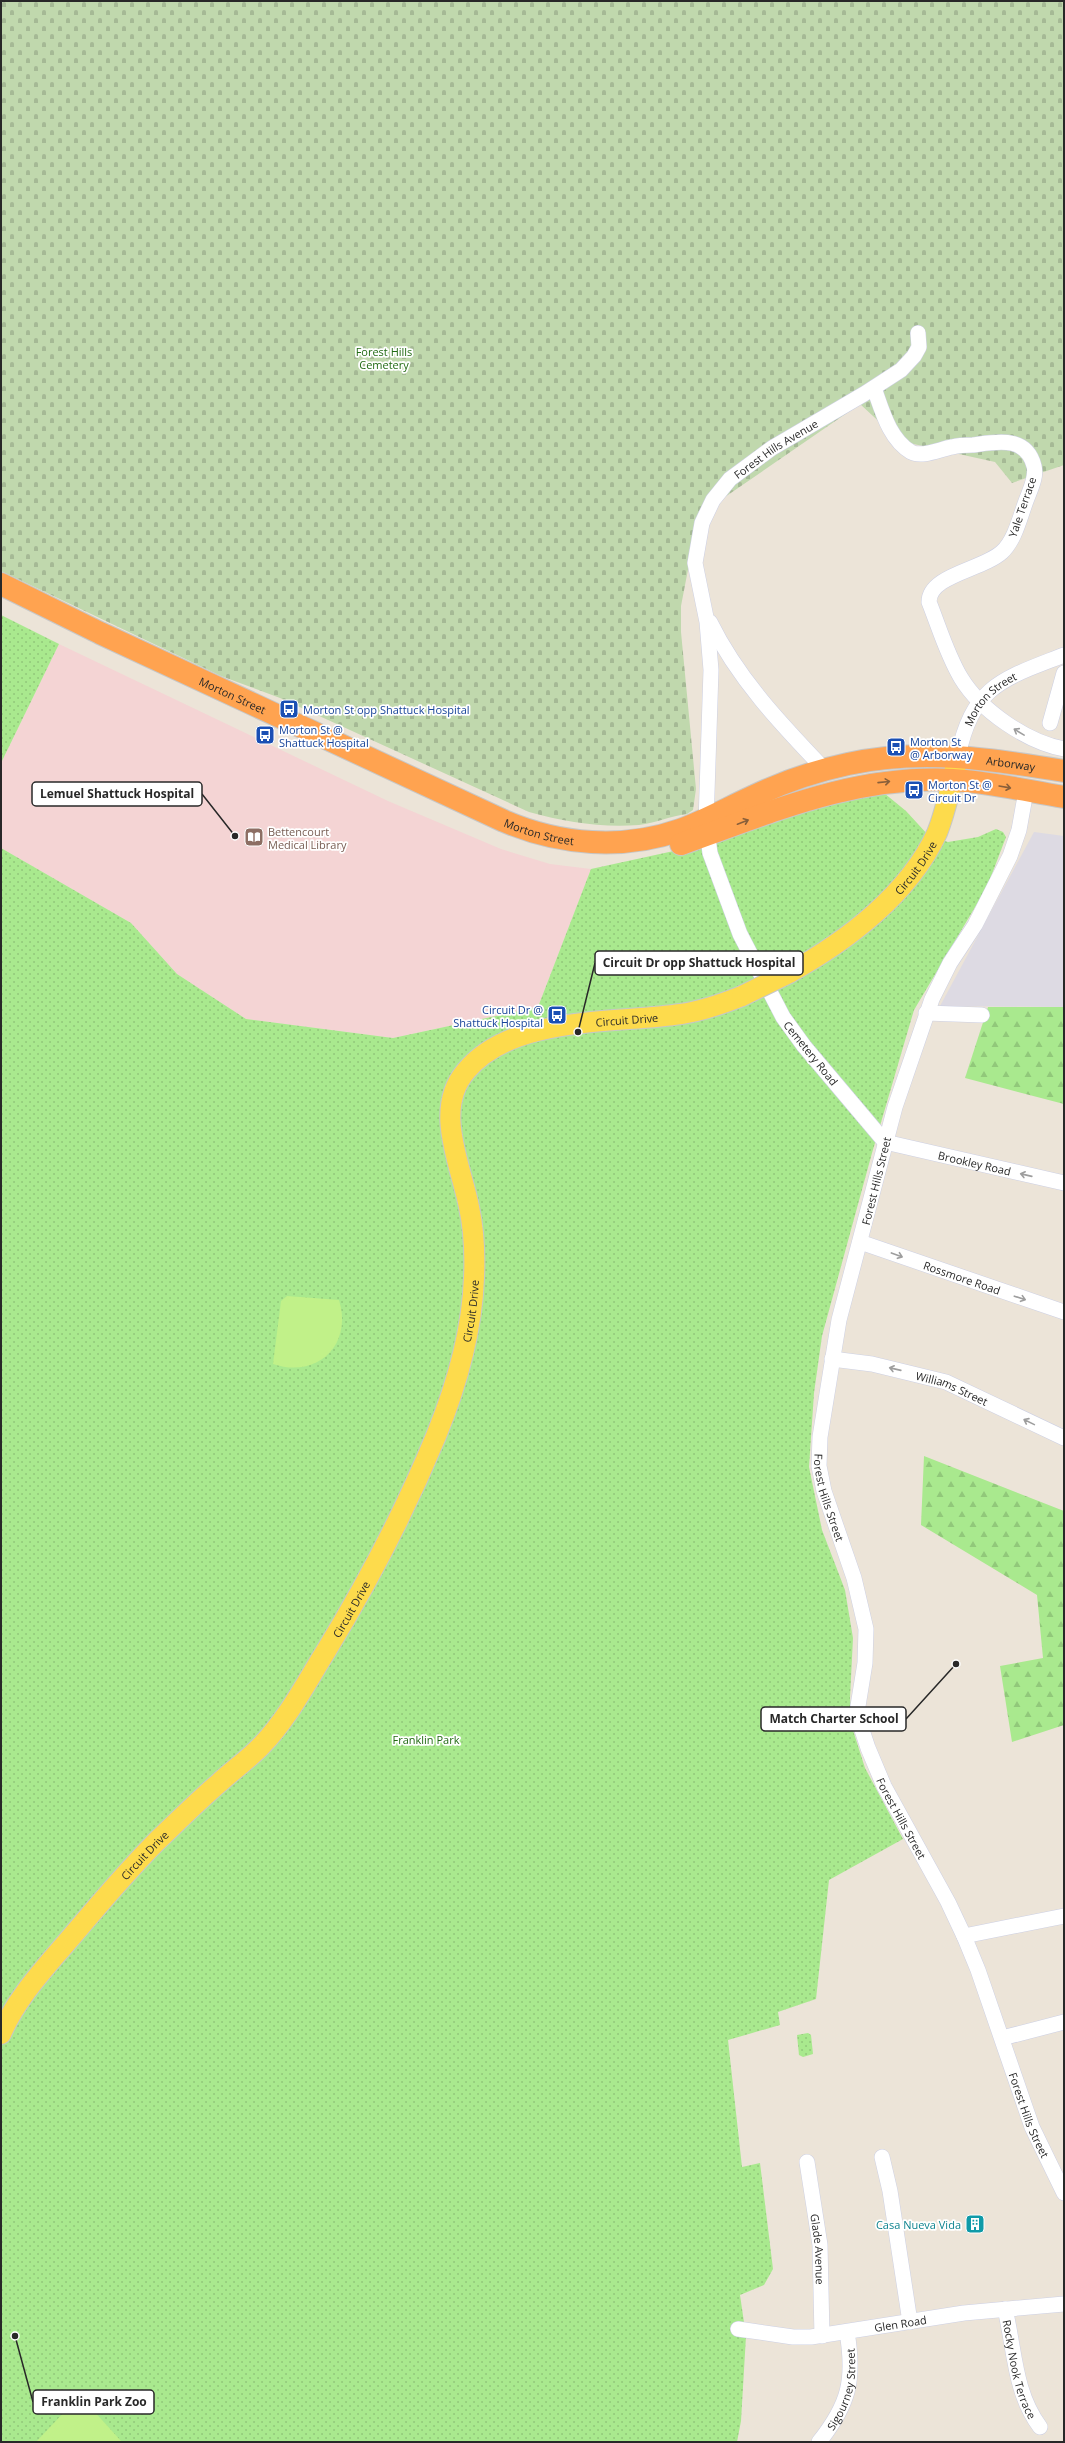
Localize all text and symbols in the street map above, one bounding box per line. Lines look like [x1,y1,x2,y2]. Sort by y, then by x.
park label: Forest Hills Cemetery [356,344,412,372]
street label: Forest Hills Avenue [730,415,820,482]
street label: Yale Terrace [1005,475,1039,539]
street label: Morton Street [960,668,1019,728]
street label: Morton Street [197,673,269,717]
bus stop icon: Morton St opp Shattuck Hospital [278,698,300,720]
place label: Morton St opp Shattuck Hospital [303,702,470,717]
place label: Morton St @ Shattuck Hospital [279,722,369,750]
bus stop icon: Morton St @ Shattuck Hospital [254,724,276,746]
one-way arrow [1013,727,1025,735]
place label: Morton St @ Arborway [910,734,973,762]
bus stop icon: Morton St @ Arborway [885,736,907,758]
street label: Arborway [985,752,1037,774]
place label: Morton St @ Circuit Dr [928,777,992,805]
one-way arrow [877,779,890,786]
bus stop icon: Morton St @ Circuit Dr [903,779,925,801]
callout: Lemuel Shattuck Hospital [32,782,202,806]
one-way arrow [998,783,1011,791]
text: Lemuel Shattuck Hospital [40,785,194,802]
street label: Morton Street [502,814,575,848]
one-way arrow [737,817,749,825]
place label: Bettencourt Medical Library [268,824,347,852]
library icon: Bettencourt Medical Library [243,826,265,848]
street label: Circuit Drive [891,838,939,897]
callout: Circuit Dr opp Shattuck Hospital [595,951,803,975]
text: Circuit Dr opp Shattuck Hospital [603,954,795,971]
place label: Circuit Dr @ Shattuck Hospital [453,1002,543,1030]
bus stop icon: Circuit Dr @ Shattuck Hospital [546,1004,568,1026]
street label: Circuit Drive [595,1009,659,1029]
street label: Cemetery Road [780,1018,842,1088]
street label: Forest Hills Street [858,1135,894,1227]
street label: Brookley Road [937,1147,1013,1178]
one-way arrow [1020,1170,1033,1178]
one-way arrow [890,1252,903,1259]
street label: Rossmore Road [922,1257,1003,1297]
street label: Circuit Drive [458,1279,481,1344]
one-way arrow [1013,1295,1026,1302]
one-way arrow [889,1365,902,1373]
street label: Williams Street [914,1367,991,1408]
one-way arrow [1023,1418,1035,1425]
street label: Forest Hills Street [811,1453,848,1543]
street label: Circuit Drive [329,1578,373,1640]
callout: Match Charter School [761,1707,906,1731]
text: Match Charter School [769,1710,899,1727]
park label: Franklin Park [393,1732,460,1747]
street label: Forest Hills Street [874,1775,930,1861]
street label: Circuit Drive [117,1827,171,1883]
street label: Forest Hills Street [1006,2070,1053,2160]
street label: Glade Avenue [808,2213,828,2285]
building icon: Casa Nueva Vida [964,2213,986,2235]
place label: Casa Nueva Vida [876,2217,961,2232]
street label: Glen Road [873,2311,928,2334]
street label: Rocky Nook Terrace [1000,2318,1040,2421]
street label: Sigourney Street [823,2348,858,2433]
callout: Franklin Park Zoo [33,2390,154,2414]
text: Franklin Park Zoo [41,2393,147,2410]

